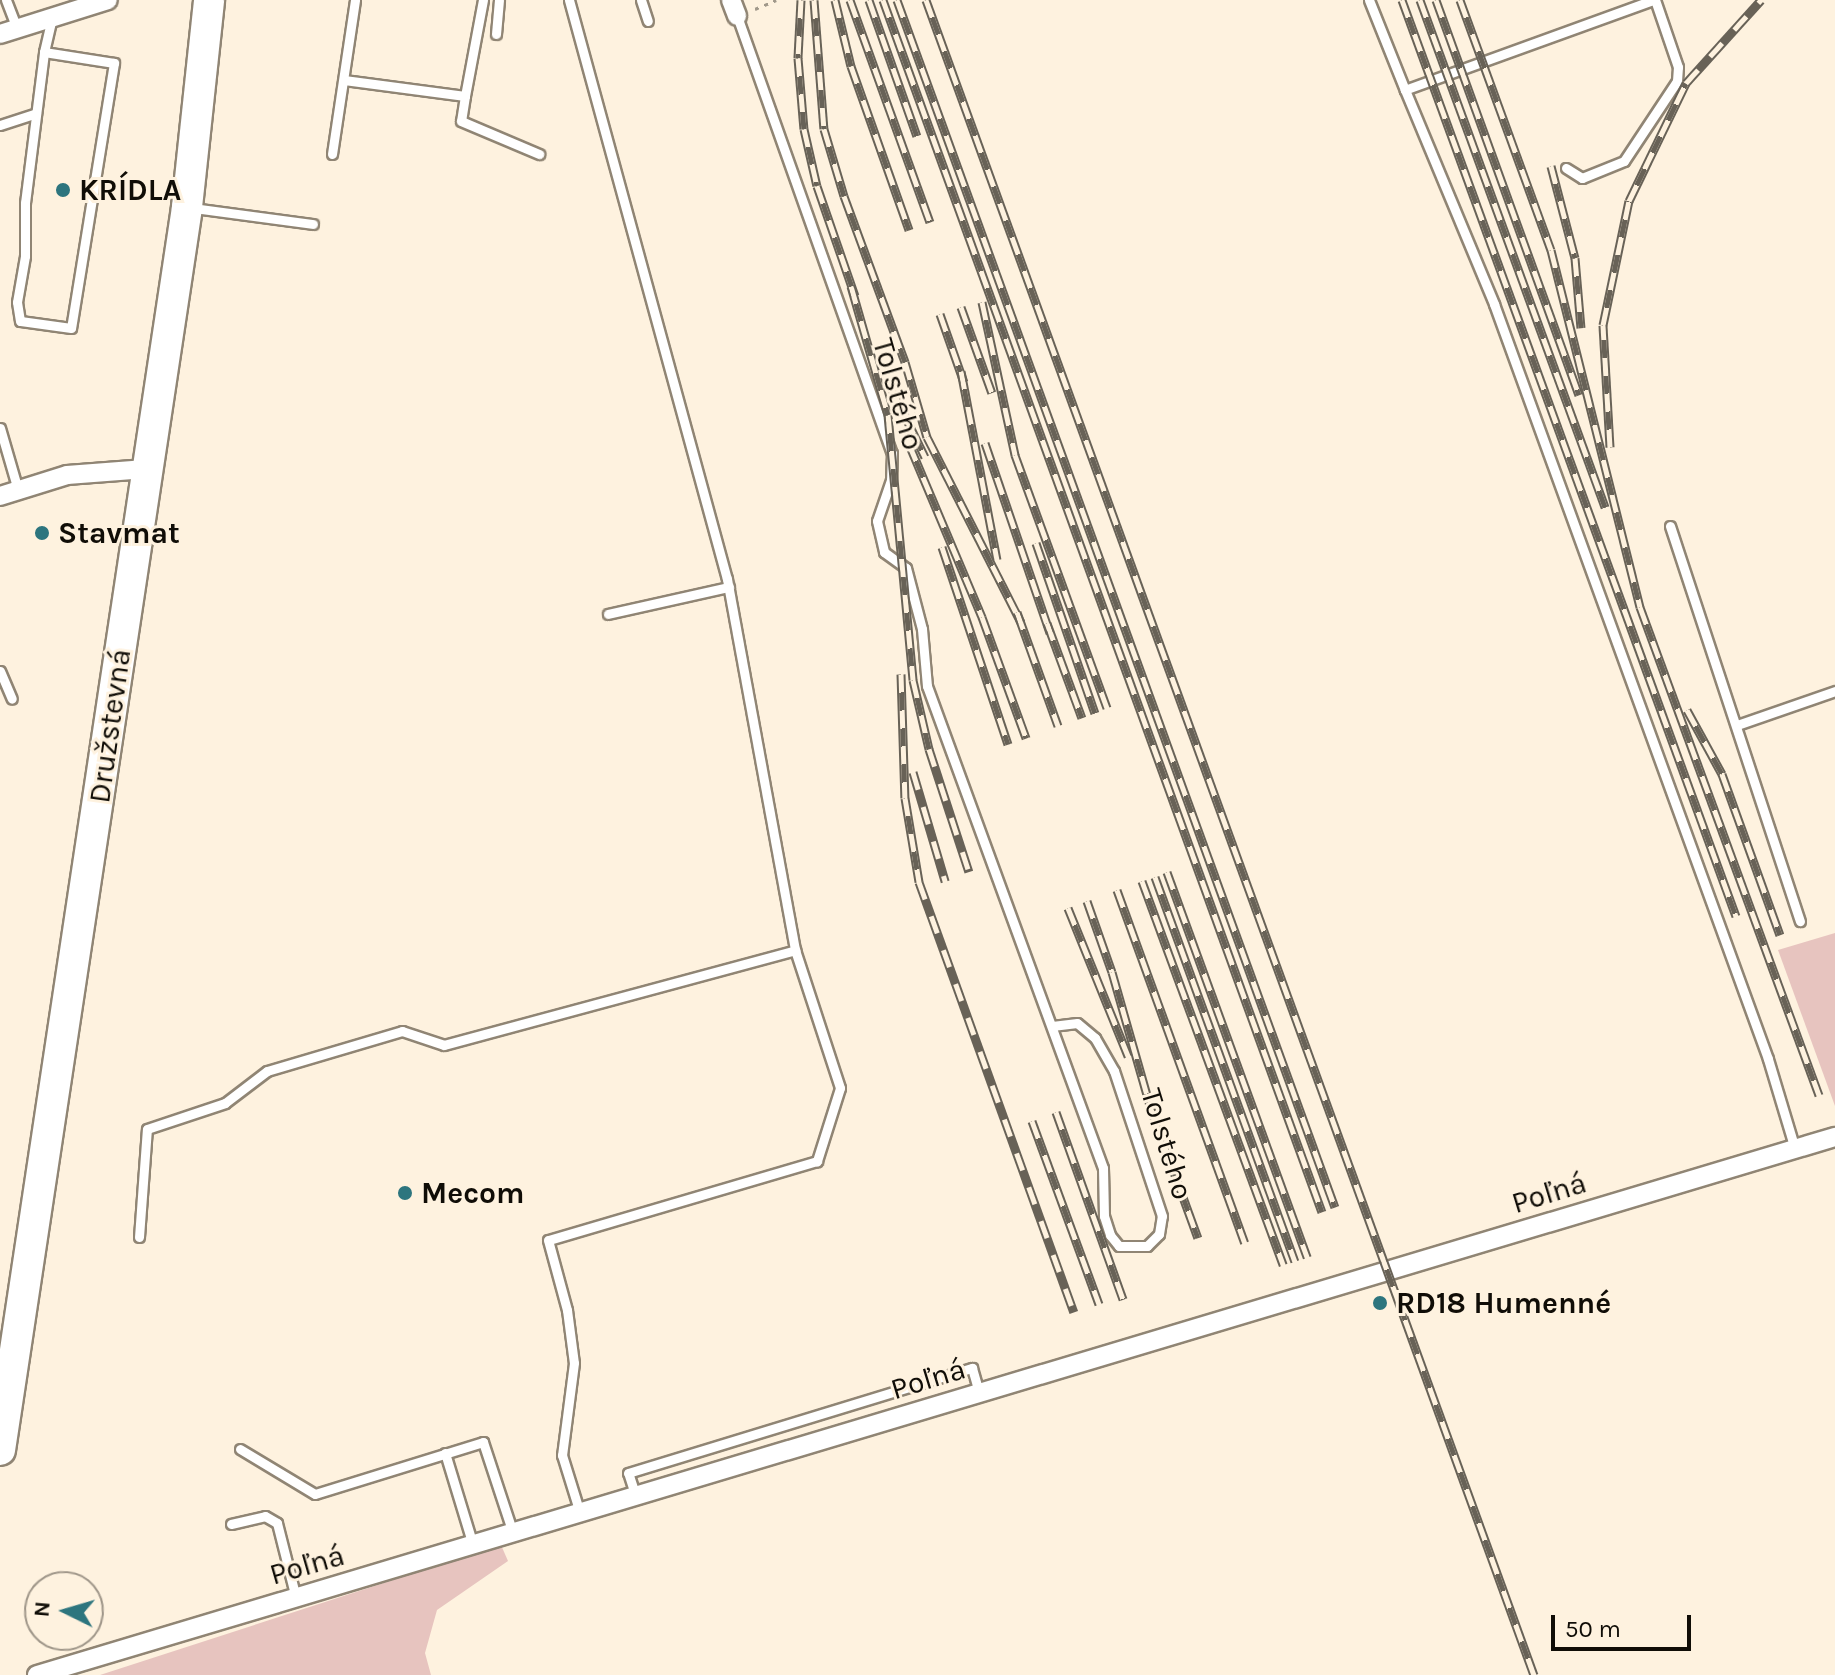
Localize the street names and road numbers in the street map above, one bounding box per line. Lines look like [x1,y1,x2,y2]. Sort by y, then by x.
street label: Tolstého [865,334,931,454]
street label: Družstevná [81,647,139,805]
street label: Tolstého [1133,1084,1201,1204]
street label: Poľná [1507,1165,1591,1221]
street label: Poľná [886,1351,970,1407]
street label: Poľná [266,1537,348,1593]

